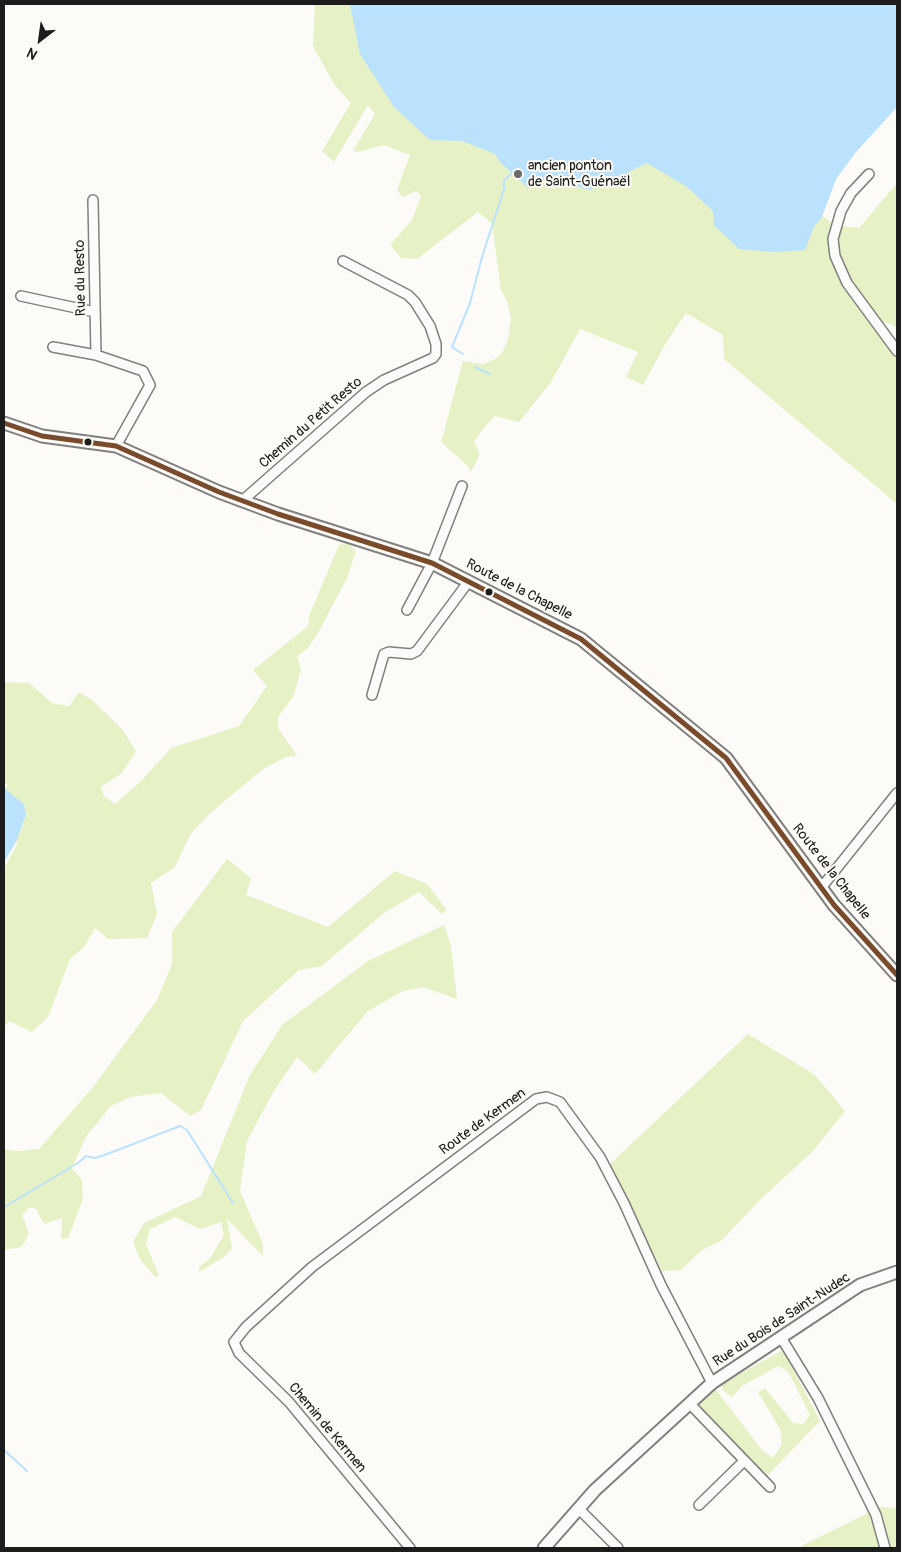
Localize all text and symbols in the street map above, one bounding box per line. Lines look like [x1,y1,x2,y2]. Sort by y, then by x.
north arrow [15,15,65,65]
text: N [24,44,41,63]
place label: ancien ponton de Saint-Guénaël [528,158,630,190]
marker: ancien ponton de Saint-Guénaël [512,168,524,180]
street label: Rue du Resto [72,240,90,316]
street label: Chemin du Petit Resto [256,374,366,472]
unlabelled marker [83,437,93,447]
street label: Route de la Chapelle [463,556,575,624]
unlabelled marker [484,587,494,597]
street label: Route de la Chapelle [788,821,874,923]
street label: Route de Kermen [437,1085,529,1159]
street label: Rue du Bois de Saint-Nudec [710,1269,854,1371]
street label: Chemin de Kermen [285,1380,369,1476]

